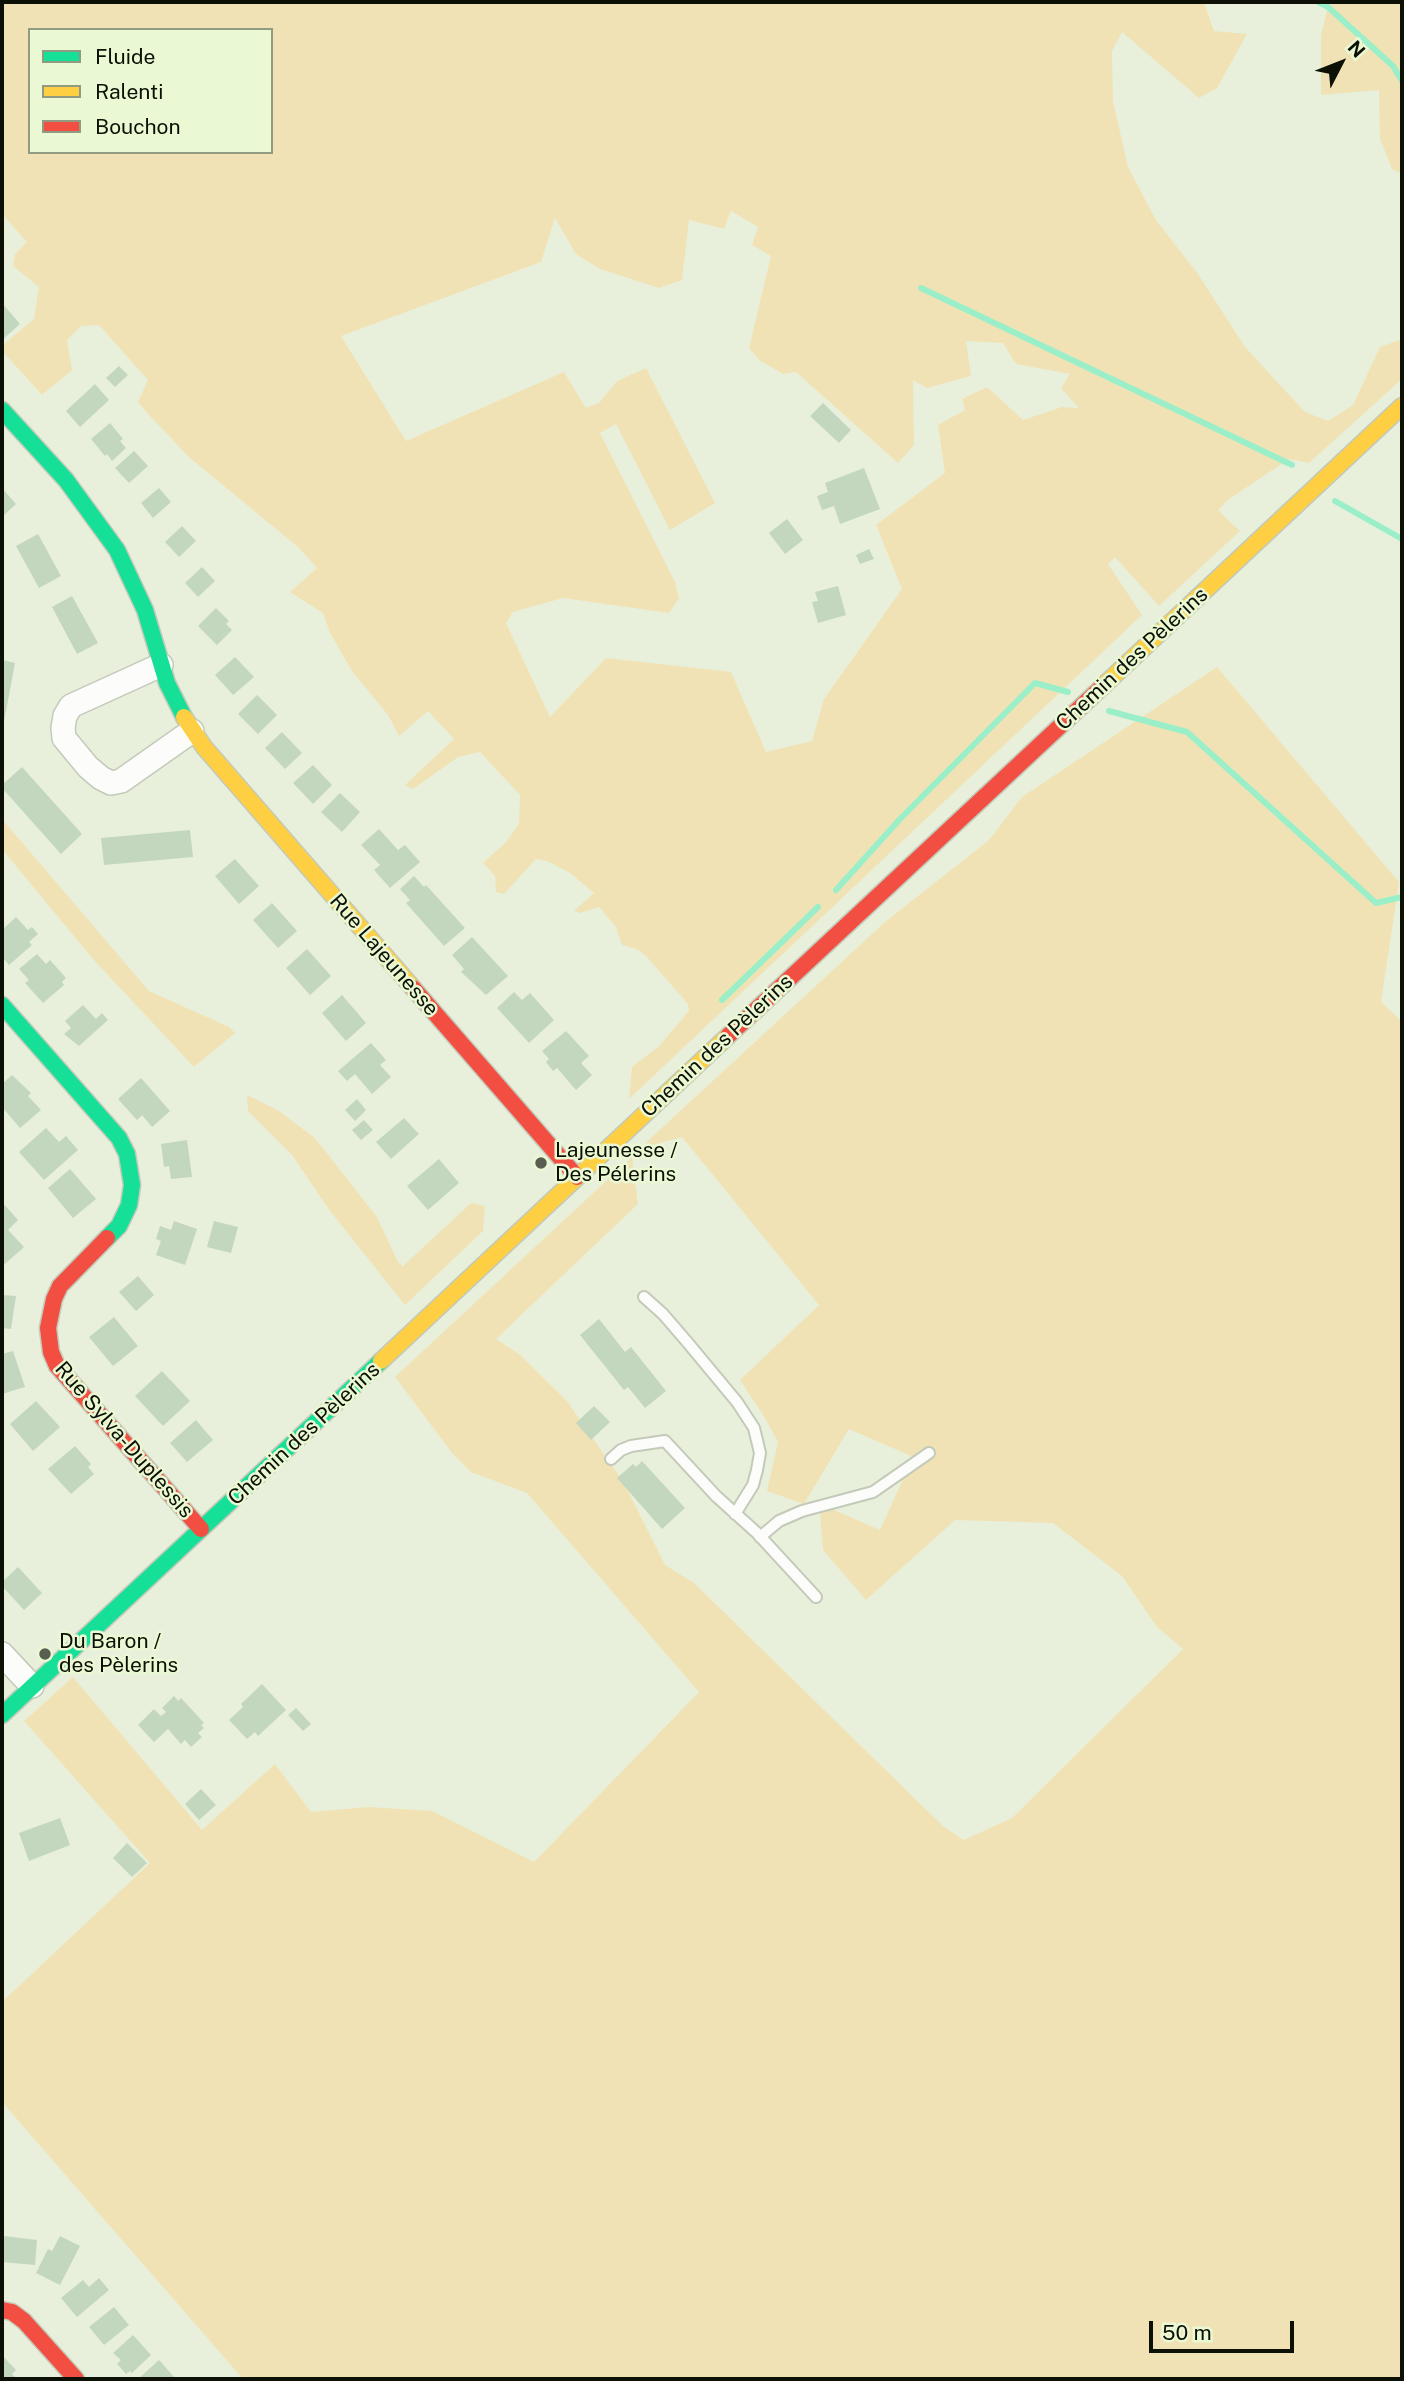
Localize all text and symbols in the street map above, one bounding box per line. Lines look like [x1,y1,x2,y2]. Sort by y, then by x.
legend [28,28,273,154]
north arrow [1306,28,1376,98]
text: N [1343,36,1370,62]
text: Fluide [95,44,155,69]
text: Ralenti [95,79,163,104]
text: Bouchon [95,114,181,139]
street label: Chemin des Pèlerins [1051,582,1213,736]
street label: Rue Lajeunesse [324,889,444,1021]
street label: Chemin des Pèlerins [636,969,798,1123]
place label: Lajeunesse / Des Pélerins [555,1138,678,1188]
marker: Lajeunesse / Des Pélerins [533,1155,549,1171]
street label: Rue Sylva-Duplessis [49,1357,199,1523]
street label: Chemin des Pèlerins [223,1357,385,1511]
place label: Du Baron / des Pèlerins [59,1629,178,1679]
marker: Du Baron / des Pèlerins [37,1646,53,1662]
scale bar [1152,2308,1297,2352]
text: 50 m [1162,2320,1212,2345]

